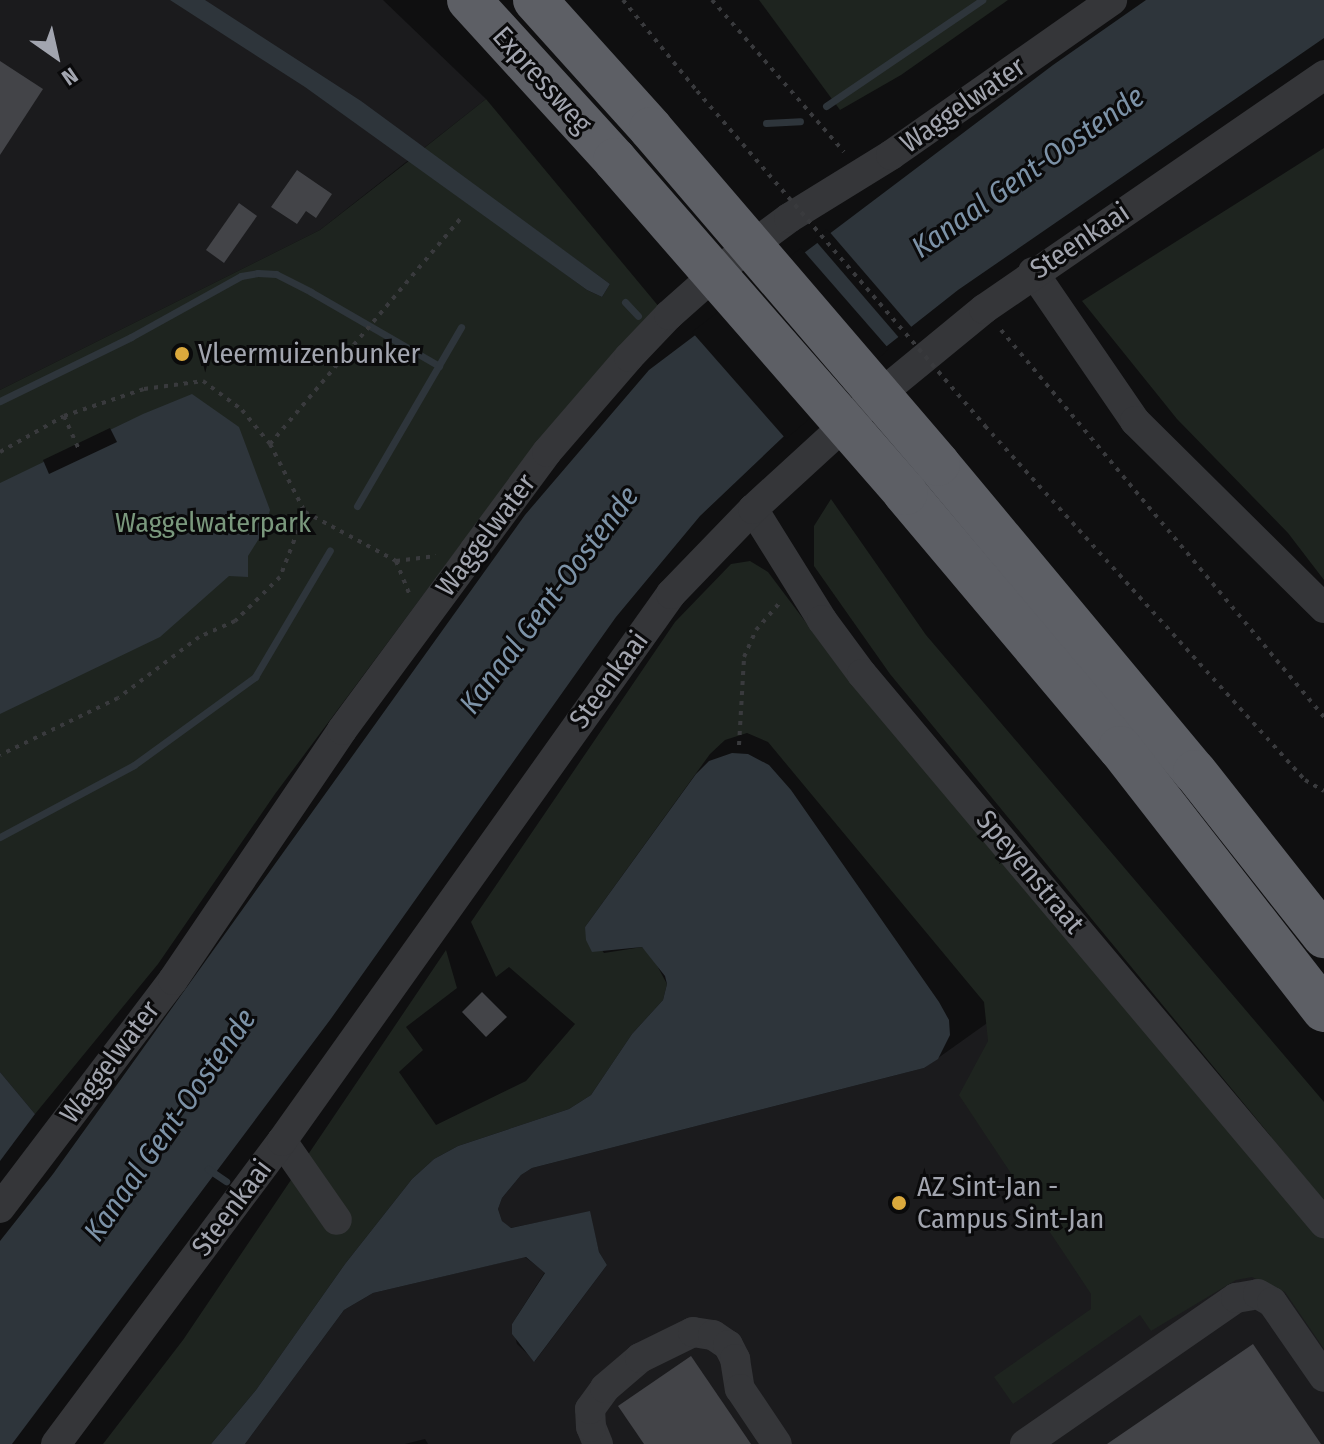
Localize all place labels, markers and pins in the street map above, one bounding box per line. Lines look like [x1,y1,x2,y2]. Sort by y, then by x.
place label: Vleermuizenbunker [198,337,420,371]
marker: Vleermuizenbunker [173,345,191,363]
place label: AZ Sint-Jan - Campus Sint-Jan [917,1170,1104,1236]
marker: AZ Sint-Jan - Campus Sint-Jan [888,1192,910,1214]

